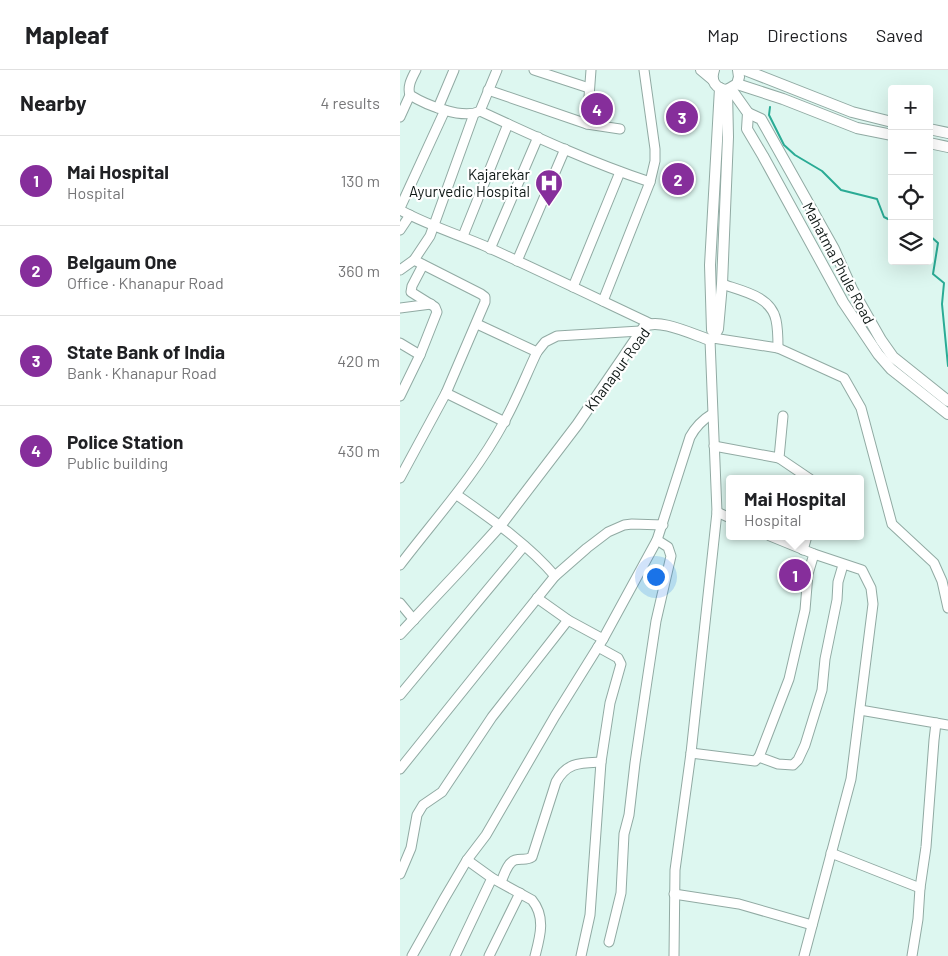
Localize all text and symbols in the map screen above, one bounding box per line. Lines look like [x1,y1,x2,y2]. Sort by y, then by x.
text: Mapleaf [25,20,109,49]
text: Map [707,24,739,46]
text: Directions [767,24,848,46]
text: Saved [876,24,923,46]
map controls [888,85,933,265]
button: + [888,85,933,130]
text: Nearby [20,90,86,115]
pin: 4 [581,90,613,128]
text: 4 results [320,93,380,112]
pin: 3 [666,98,698,136]
button: − [888,130,933,175]
text: Mai Hospital [67,160,169,183]
pin: 2 [662,160,694,198]
place label: Kajarekar Ayurvedic Hospital [409,165,531,200]
hospital icon: Kajarekar Ayurvedic Hospital [534,168,564,207]
text: 1 [33,171,39,190]
text: 130 m [341,171,380,190]
button: locate [888,175,933,220]
text: Hospital [67,183,124,202]
street label: Mahatma Phule Road [799,199,879,327]
button: layers [888,220,933,265]
text: Belgaum One [67,250,177,273]
text: 2 [32,261,40,280]
text: 360 m [338,261,380,280]
text: Office · Khanapur Road [67,273,224,292]
street label: Khanapur Road [581,324,653,414]
text: State Bank of India [67,340,225,363]
text: 3 [32,351,40,370]
text: 420 m [337,351,380,370]
text: Bank · Khanapur Road [67,363,217,382]
text: Police Station [67,430,184,453]
text: 4 [31,441,41,460]
text: 430 m [337,441,380,460]
text: Public building [67,453,168,472]
popup [726,475,864,540]
text: Mai Hospital [744,487,846,510]
text: Hospital [744,510,802,529]
pin: 1 [779,556,811,594]
your location [643,564,669,590]

